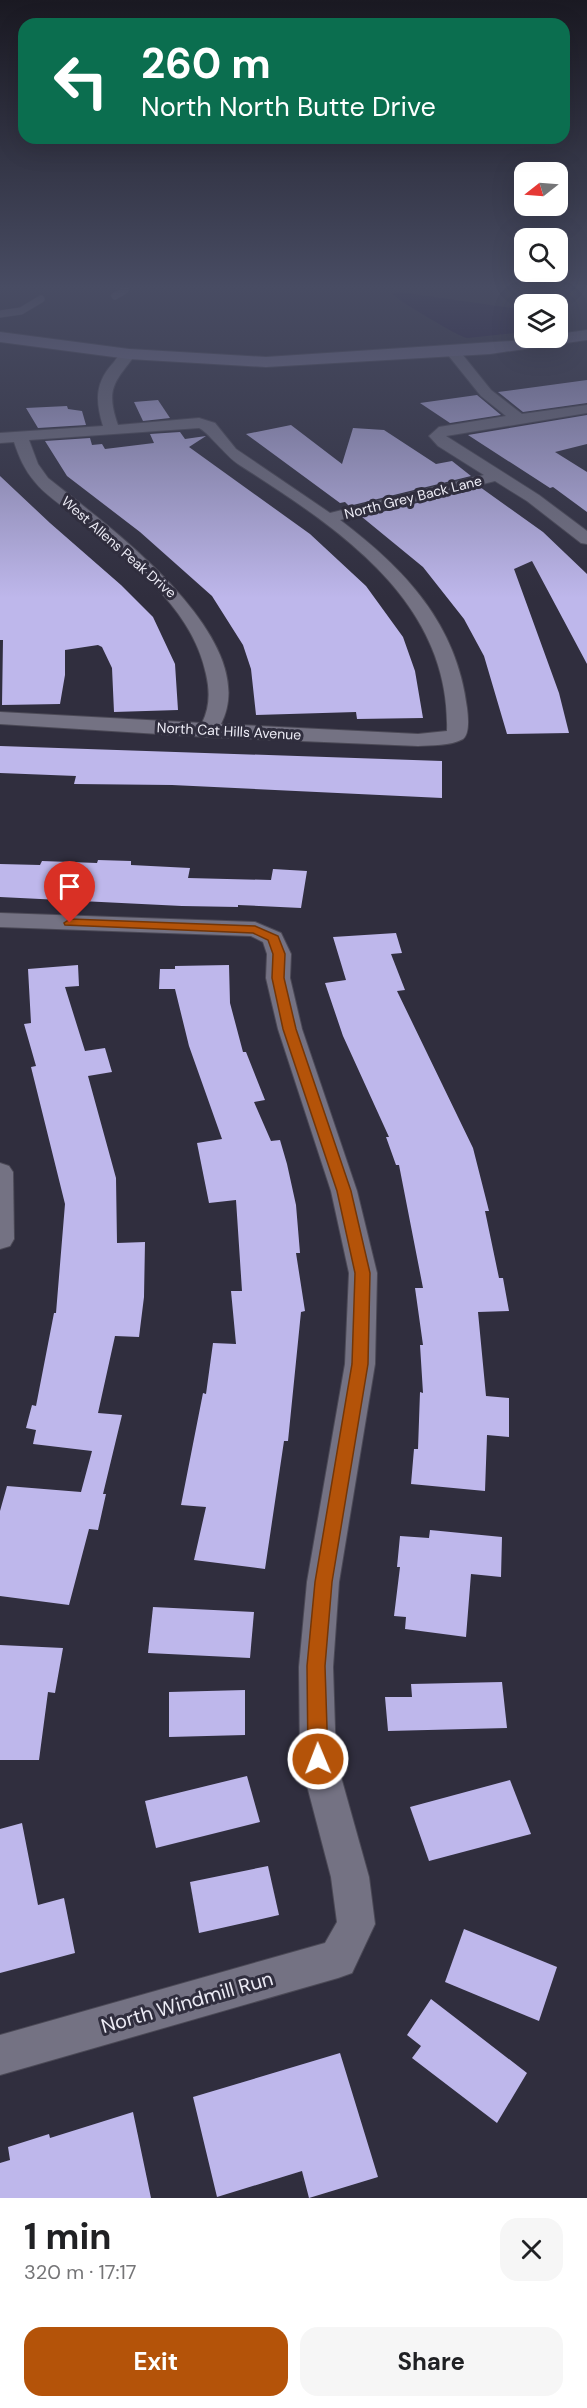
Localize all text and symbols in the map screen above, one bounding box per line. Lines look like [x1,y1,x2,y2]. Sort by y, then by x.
text: 260 m [141,36,271,91]
icon: left [42,42,120,120]
text: North North Butte Drive [141,89,436,124]
north arrow [514,162,568,216]
map controls [514,162,568,348]
button: search [514,228,568,282]
button: layers [514,294,568,348]
street label: North Grey Back Lane [342,471,484,523]
street label: West Allens Peak Drive [58,492,180,602]
street label: North Cat Hills Avenue [156,718,302,744]
pin [44,861,95,923]
icon: arrive [53,870,86,903]
position arrow [286,1727,350,1791]
street label: North Windmill Run [98,1965,276,2039]
text: 1 min [24,2213,112,2260]
button: close [500,2218,563,2281]
text: 320 m · 17:17 [24,2259,136,2285]
button: Exit [24,2327,288,2396]
button: Share [300,2327,563,2396]

